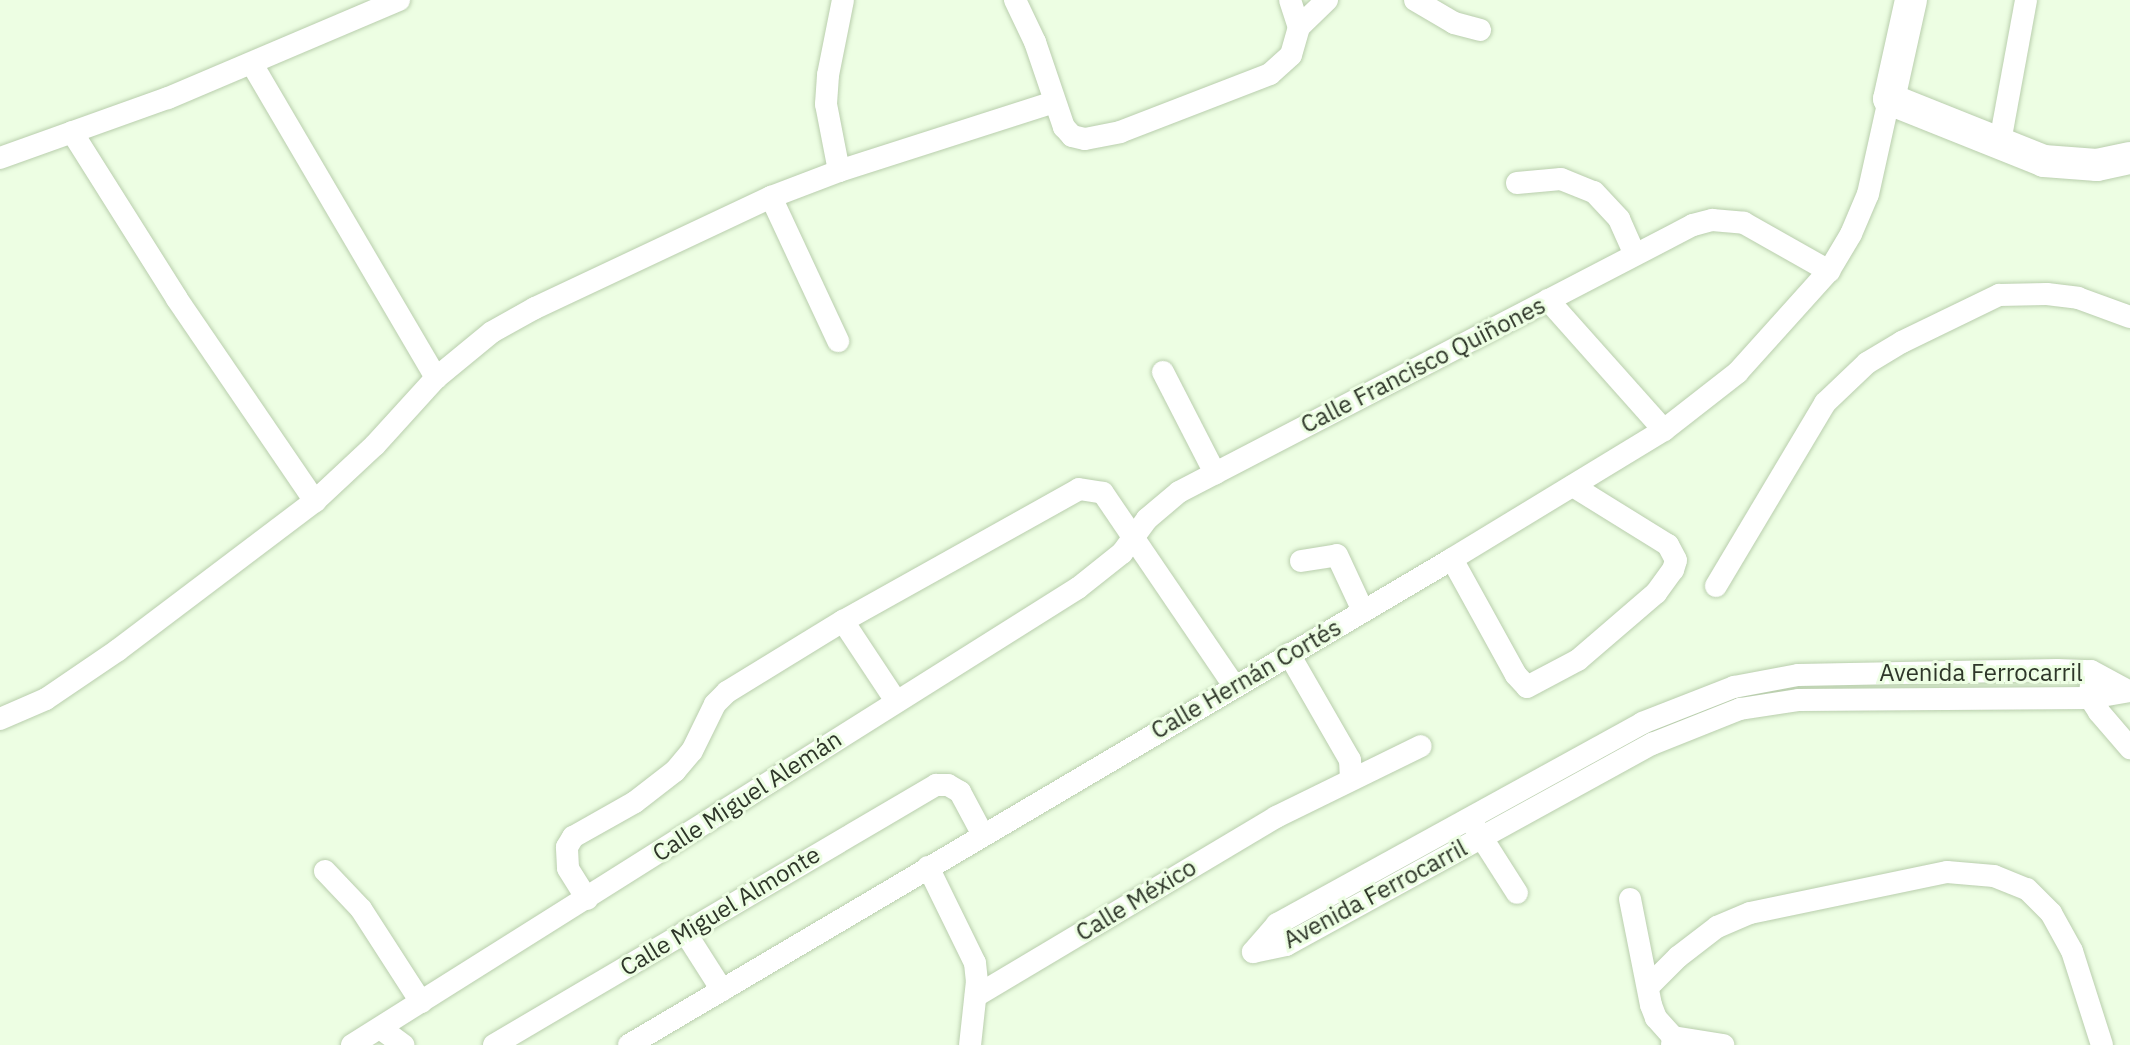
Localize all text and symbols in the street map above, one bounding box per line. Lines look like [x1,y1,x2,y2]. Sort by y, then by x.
street label: Calle Francisco Quiñones [1296,291,1550,439]
street label: Calle Hernán Cortés [1146,613,1346,745]
street label: Avenida Ferrocarril [1879,659,2083,687]
street label: Calle Miguel Alemán [647,724,847,868]
street label: Avenida Ferrocarril [1278,833,1472,955]
street label: Calle Miguel Almonte [615,840,825,982]
street label: Calle México [1071,853,1201,947]

